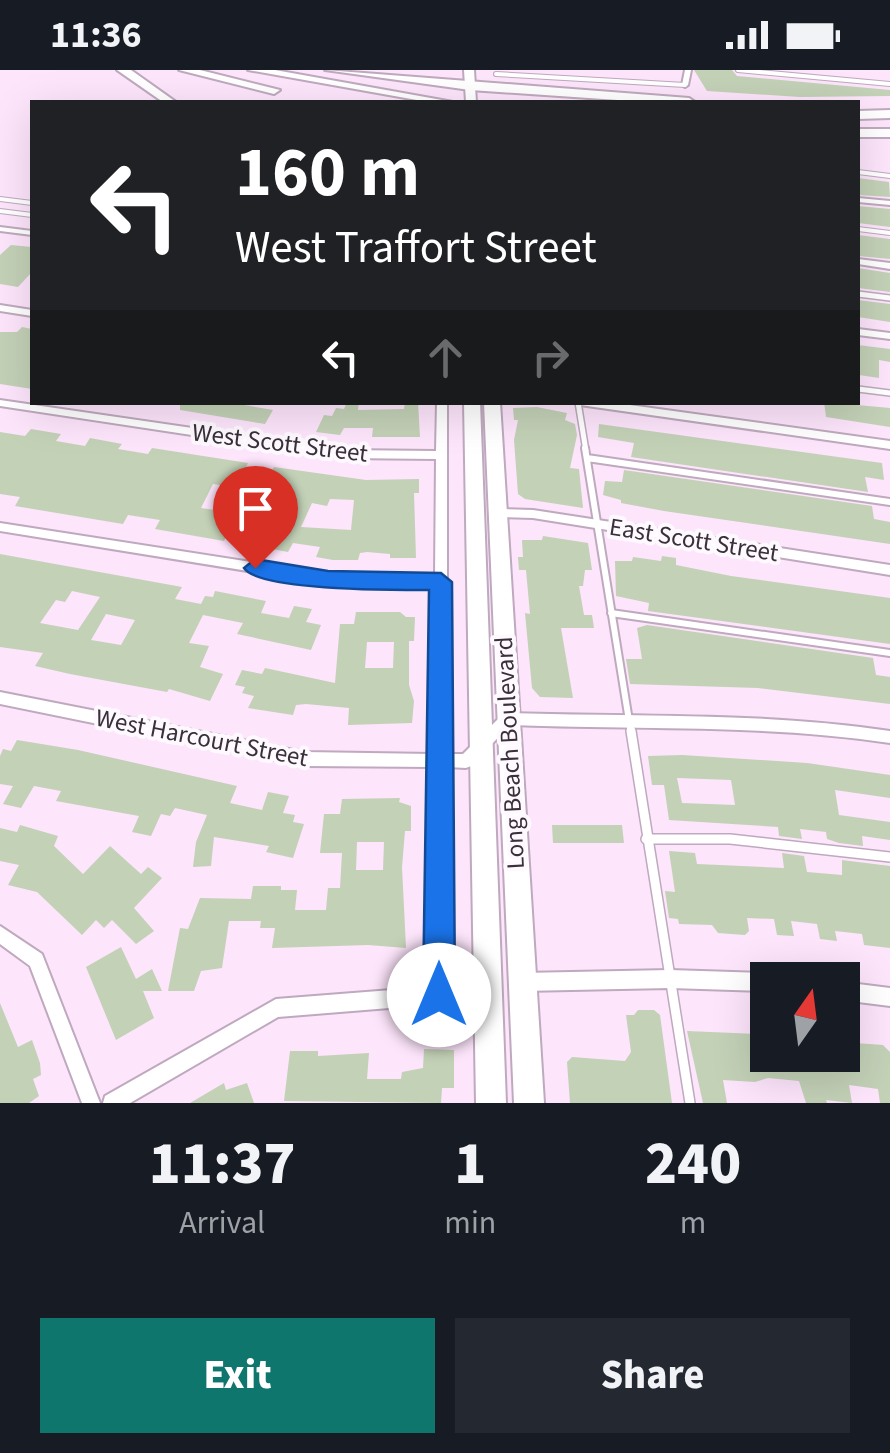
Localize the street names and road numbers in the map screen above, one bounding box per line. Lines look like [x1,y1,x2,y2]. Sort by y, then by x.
street label: West Scott Street [190,414,370,472]
street label: East Scott Street [607,509,781,571]
street label: Long Beach Boulevard [486,636,534,870]
street label: West Harcourt Street [93,700,312,776]

